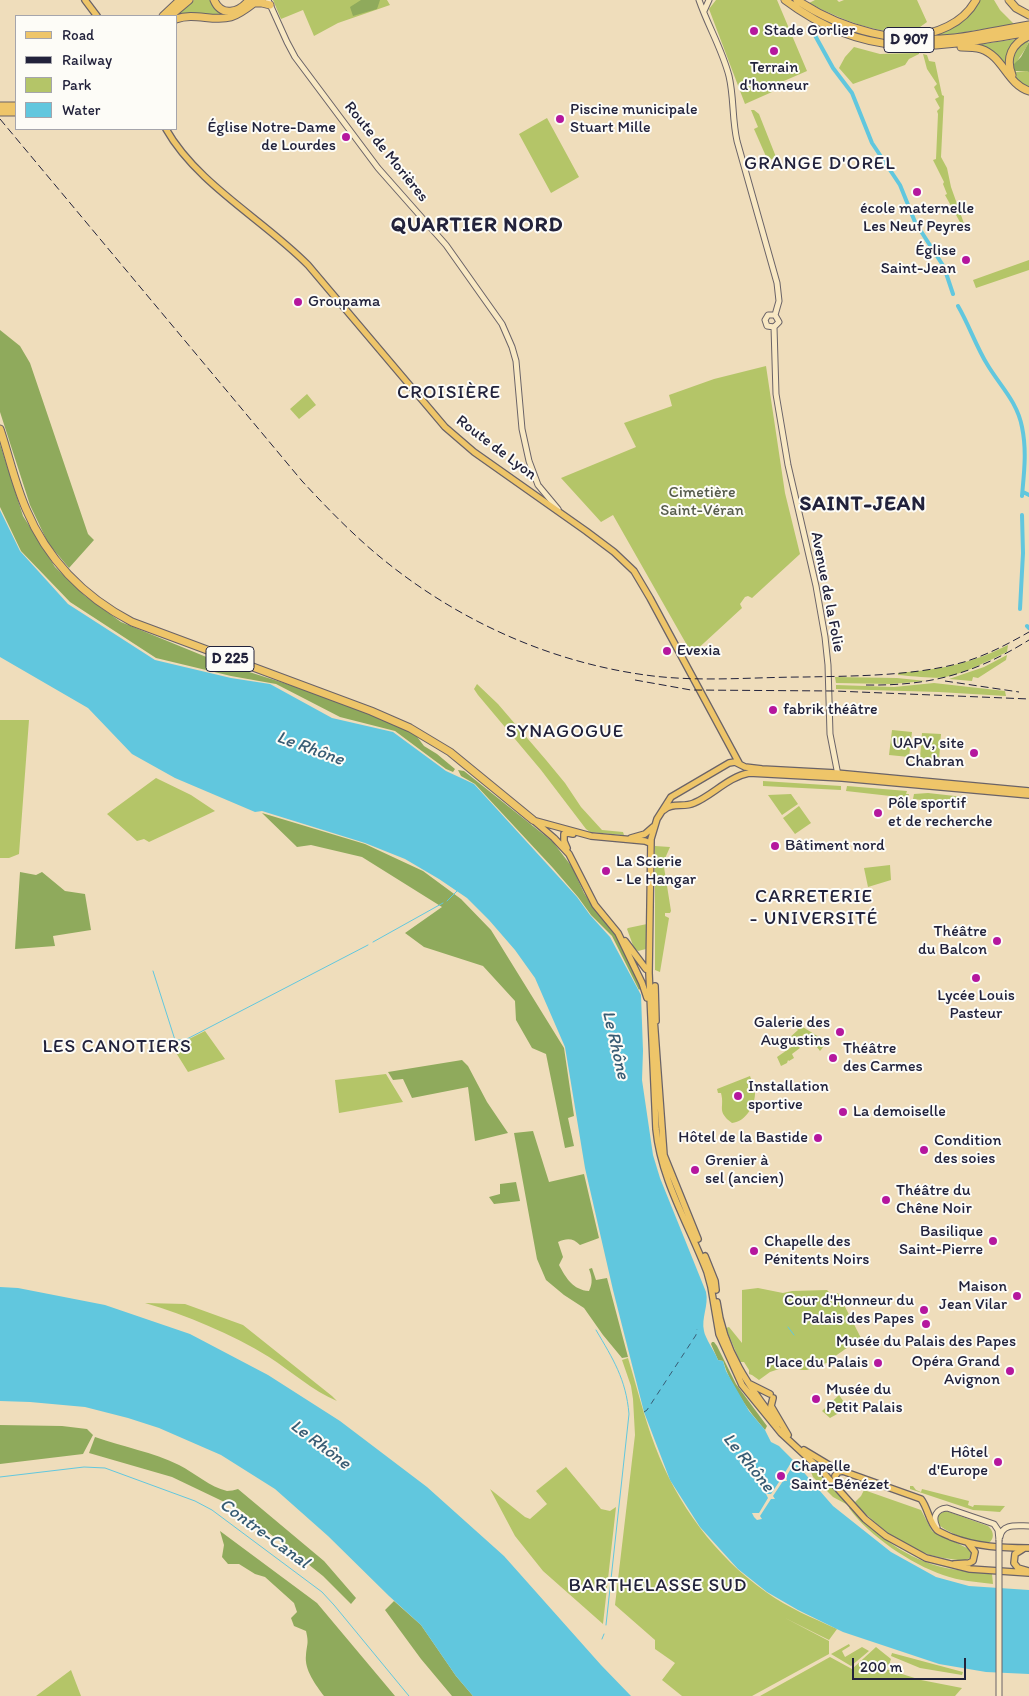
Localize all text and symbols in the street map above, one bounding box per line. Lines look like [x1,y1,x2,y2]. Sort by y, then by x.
legend [15,15,178,130]
place label: Stade Gorlier [764,21,855,41]
marker: Stade Gorlier [748,25,760,37]
text: Road [62,26,94,44]
road number: D 907 [884,28,934,52]
marker: Terrain d'honneur [768,45,780,57]
text: Railway [62,51,112,69]
place label: Terrain d'honneur [740,58,808,96]
text: Park [62,76,92,94]
street label: Route de Morières [340,98,432,206]
place label: Piscine municipale Stuart Mille [570,100,698,138]
text: Water [62,101,100,119]
marker: Piscine municipale Stuart Mille [554,113,566,125]
place label: Église Notre-Dame de Lourdes [207,118,336,156]
marker: Église Notre-Dame de Lourdes [340,131,352,143]
district label: GRANGE D'OREL [742,153,898,175]
marker: école maternelle Les Neuf Peyres [911,186,923,198]
place label: école maternelle Les Neuf Peyres [860,199,974,237]
district label: QUARTIER NORD [389,213,565,239]
place label: Église Saint-Jean [881,241,956,279]
marker: Église Saint-Jean [960,254,972,266]
place label: Groupama [308,292,380,312]
marker: Groupama [292,296,304,308]
district label: CROISIÈRE [397,382,501,404]
street label: Route de Lyon [452,411,540,485]
park label: Cimetière Saint-Véran [660,483,744,521]
district label: SAINT-JEAN [799,492,927,518]
street label: Avenue de la Folie [806,530,848,654]
place label: Evexia [677,641,721,661]
marker: Evexia [661,645,673,657]
road number: D 225 [206,646,254,672]
place label: fabrik théâtre [783,700,878,720]
marker: fabrik théâtre [767,704,779,716]
district label: SYNAGOGUE [505,721,625,743]
water label: Le Rhône [274,727,346,771]
place label: UAPV, site Chabran [892,734,964,772]
marker: UAPV, site Chabran [968,747,980,759]
place label: Pôle sportif et de recherche [888,794,992,832]
marker: Pôle sportif et de recherche [872,807,884,819]
place label: Bâtiment nord [785,836,885,856]
marker: Bâtiment nord [769,840,781,852]
place label: La Scierie - Le Hangar [616,852,696,890]
marker: La Scierie - Le Hangar [600,865,612,877]
district label: CARRETERIE - UNIVERSITÉ [749,886,879,930]
place label: Théâtre du Balcon [918,922,987,960]
marker: Théâtre du Balcon [991,935,1003,947]
marker: Lycée Louis Pasteur [970,972,982,984]
place label: Lycée Louis Pasteur [937,986,1015,1024]
water label: Le Rhône [597,1009,633,1081]
place label: Galerie des Augustins [754,1013,830,1051]
marker: Galerie des Augustins [834,1026,846,1038]
district label: LES CANOTIERS [41,1036,193,1058]
place label: Théâtre des Carmes [843,1039,923,1077]
marker: Théâtre des Carmes [827,1052,839,1064]
place label: Installation sportive [748,1077,829,1115]
marker: Installation sportive [732,1090,744,1102]
place label: La demoiselle [853,1102,946,1122]
marker: La demoiselle [837,1106,849,1118]
place label: Hôtel de la Bastide [678,1128,808,1148]
place label: Condition des soies [934,1131,1001,1169]
marker: Hôtel de la Bastide [812,1132,824,1144]
marker: Condition des soies [918,1144,930,1156]
place label: Grenier à sel (ancien) [705,1151,784,1189]
marker: Grenier à sel (ancien) [689,1164,701,1176]
place label: Théâtre du Chêne Noir [896,1181,972,1219]
marker: Théâtre du Chêne Noir [880,1194,892,1206]
place label: Basilique Saint-Pierre [899,1222,983,1260]
place label: Chapelle des Pénitents Noirs [764,1232,869,1270]
marker: Basilique Saint-Pierre [987,1235,999,1247]
marker: Chapelle des Pénitents Noirs [748,1245,760,1257]
place label: Maison Jean Vilar [939,1277,1007,1315]
marker: Maison Jean Vilar [1011,1290,1023,1302]
place label: Cour d'Honneur du Palais des Papes [784,1291,914,1329]
marker: Cour d'Honneur du Palais des Papes [918,1304,930,1316]
marker: Musée du Palais des Papes [920,1318,932,1330]
place label: Musée du Palais des Papes [836,1332,1016,1352]
place label: Opéra Grand Avignon [911,1352,1000,1390]
place label: Place du Palais [766,1353,868,1373]
marker: Place du Palais [872,1357,884,1369]
marker: Opéra Grand Avignon [1004,1365,1016,1377]
place label: Musée du Petit Palais [826,1380,903,1418]
marker: Musée du Petit Palais [810,1393,822,1405]
water label: Le Rhône [286,1415,354,1475]
water label: Le Rhône [718,1429,778,1497]
place label: Hôtel d'Europe [928,1443,988,1481]
marker: Hôtel d'Europe [992,1456,1004,1468]
place label: Chapelle Saint-Bénézet [791,1457,889,1495]
marker: Chapelle Saint-Bénézet [775,1470,787,1482]
water label: Contre-Canal [215,1494,313,1574]
district label: BARTHELASSE SUD [567,1575,749,1597]
scale bar [854,1648,968,1680]
text: 200 m [860,1658,902,1676]

